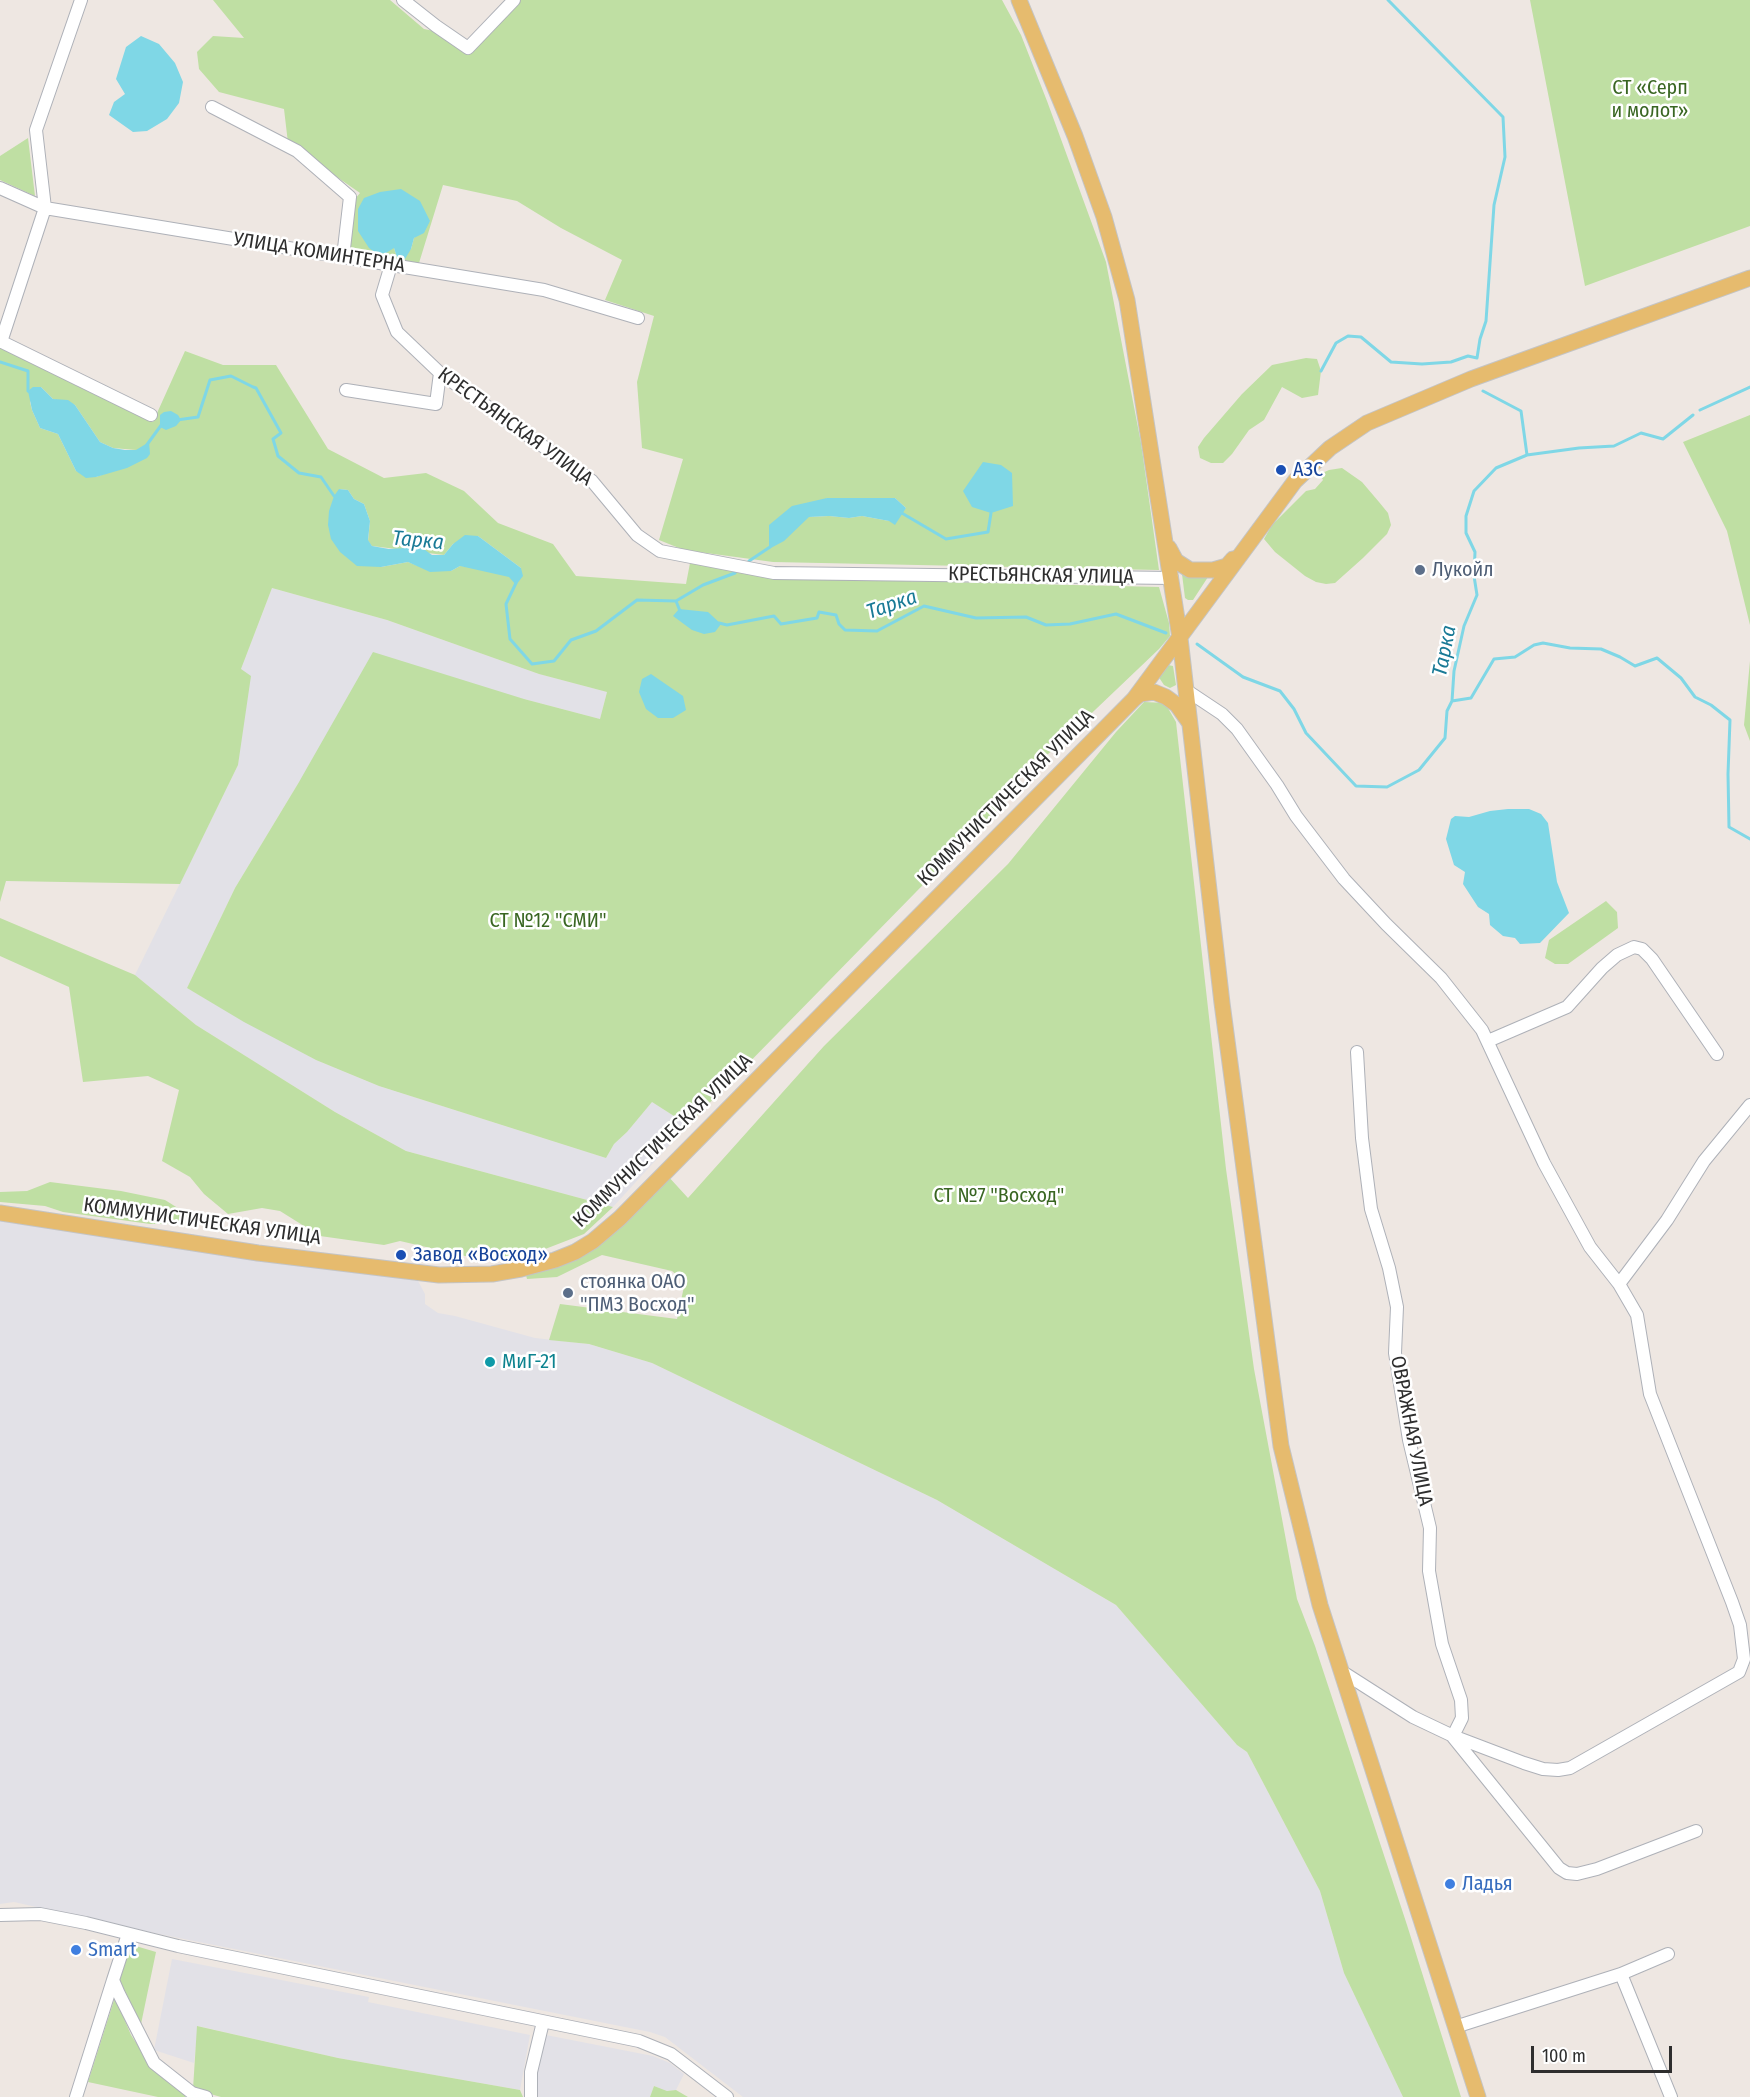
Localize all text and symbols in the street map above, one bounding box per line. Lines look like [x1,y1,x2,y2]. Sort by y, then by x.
park label: СТ «Серп и молот» [1611,76,1689,123]
street label: УЛИЦА КОМИНТЕРНА [231,228,407,278]
street label: КРЕСТЬЯНСКАЯ УЛИЦА [433,363,597,491]
place label: АЗС [1293,458,1323,482]
marker: АЗС [1274,463,1288,477]
water label: Тарка [391,526,445,556]
place label: Лукойл [1432,558,1493,582]
street label: КРЕСТЬЯНСКАЯ УЛИЦА [948,562,1134,590]
marker: Лукойл [1413,563,1427,577]
water label: Тарка [864,585,920,625]
water label: Тарка [1428,623,1462,679]
street label: КОММУНИСТИЧЕСКАЯ УЛИЦА [913,705,1099,891]
park label: СТ №12 "СМИ" [490,909,606,933]
street label: КОММУНИСТИЧЕСКАЯ УЛИЦА [569,1049,757,1233]
park label: СТ №7 "Восход" [934,1184,1064,1208]
street label: КОММУНИСТИЧЕСКАЯ УЛИЦА [82,1193,322,1251]
place label: Завод «Восход» [413,1243,548,1267]
marker: Завод «Восход» [394,1248,408,1262]
place label: стоянка ОАО "ПМЗ Восход" [580,1270,695,1317]
marker: стоянка ОАО "ПМЗ Восход" [561,1286,575,1300]
place label: МиГ-21 [502,1350,556,1374]
street label: ОВРАЖНАЯ УЛИЦА [1385,1354,1437,1508]
marker: МиГ-21 [483,1355,497,1369]
place label: Ладья [1462,1872,1513,1896]
marker: Ладья [1443,1877,1457,1891]
place label: Smart [88,1938,137,1962]
marker: Smart [69,1943,83,1957]
scale bar [1534,2034,1675,2072]
text: 100 m [1542,2045,1586,2067]

